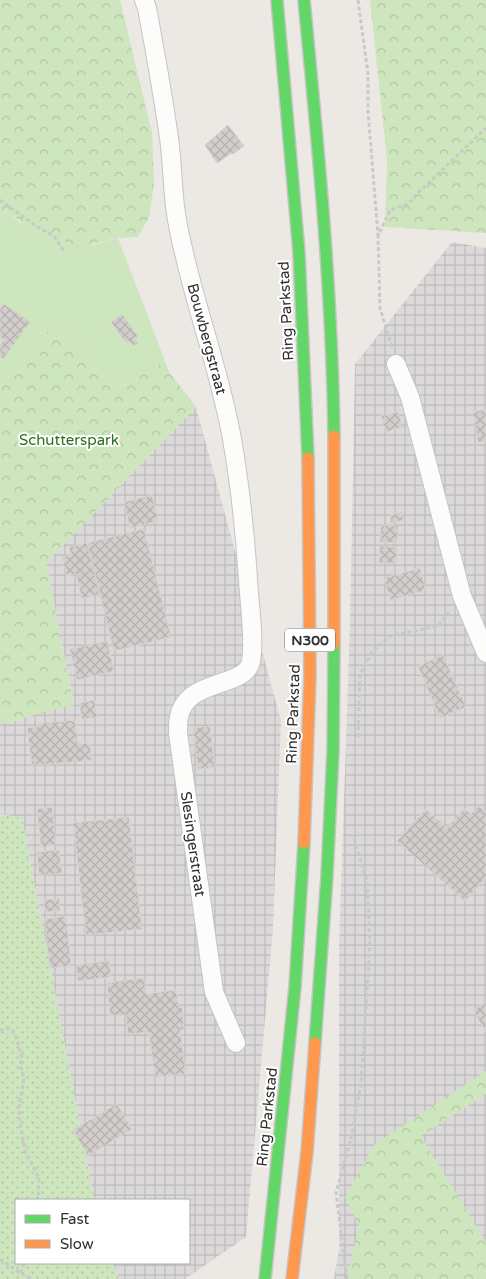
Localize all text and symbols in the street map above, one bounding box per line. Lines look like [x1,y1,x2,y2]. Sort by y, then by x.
street label: Ring Parkstad [274,261,298,361]
street label: Bouwbergstraat [183,281,231,397]
park label: Schutterspark [19,431,119,449]
road number: N300 [285,628,335,652]
street label: Ring Parkstad [282,664,304,764]
street label: Slesingerstraat [177,790,209,898]
street label: Ring Parkstad [253,1067,281,1167]
legend [15,1199,190,1264]
text: Fast [60,1210,90,1228]
text: Slow [60,1235,94,1253]

